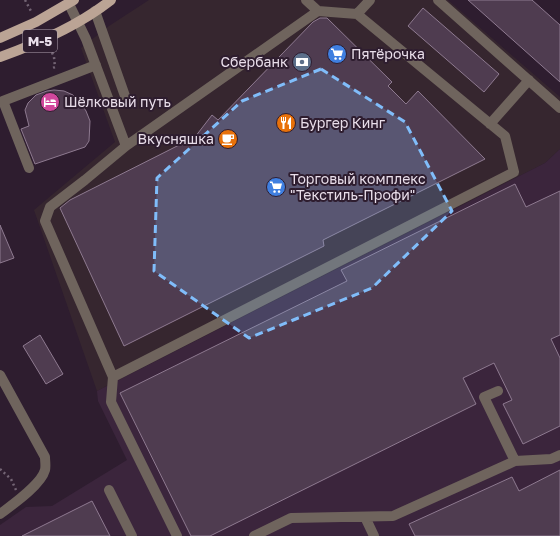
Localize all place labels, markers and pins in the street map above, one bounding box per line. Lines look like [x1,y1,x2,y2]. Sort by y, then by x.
supermarket icon: Пятёрочка [326,43,348,65]
place label: Пятёрочка [351,45,425,62]
bank icon: Сбербанк [291,51,313,73]
place label: Сбербанк [221,53,288,70]
hotel icon: Шёлковый путь [39,91,61,113]
place label: Шёлковый путь [64,93,171,110]
restaurant icon: Бургер Кинг [275,112,297,134]
place label: Бургер Кинг [300,114,386,131]
cafe icon: Вкусняшка [217,128,239,150]
place label: Вкусняшка [138,130,214,147]
place label: Торговый комплекс "Текстиль-Профи" [290,170,426,203]
supermarket icon: Торговый комплекс "Текстиль-Профи" [265,176,287,198]

